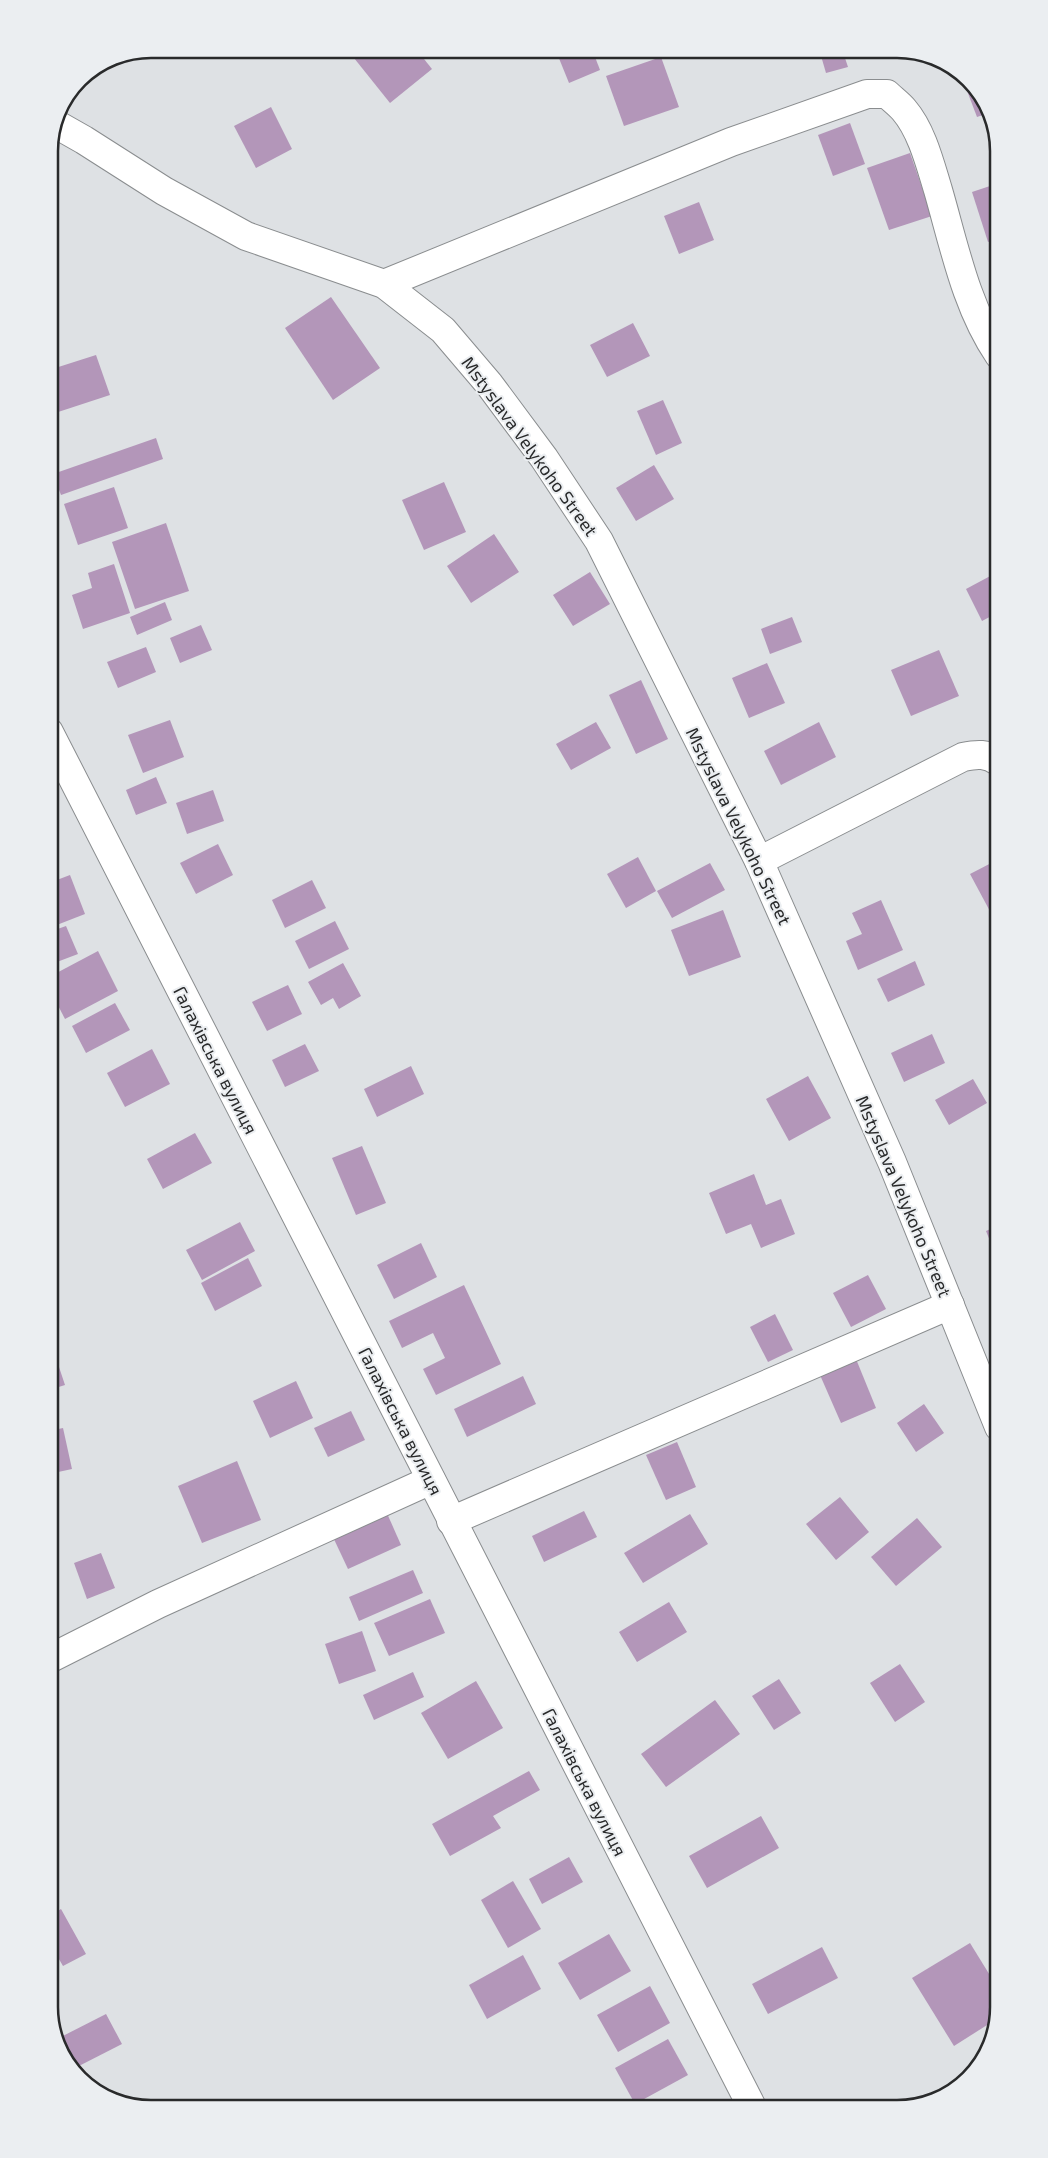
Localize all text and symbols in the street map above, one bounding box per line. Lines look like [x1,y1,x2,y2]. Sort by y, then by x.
street label: Mstyslava Velykoho Street [457,352,603,540]
street label: Mstyslava Velykoho Street [682,724,796,928]
street label: Галахівська вулиця [169,982,263,1138]
street label: Mstyslava Velykoho Street [852,1092,957,1300]
street label: Галахівська вулиця [354,1343,448,1499]
street label: Галахівська вулиця [538,1704,632,1860]

